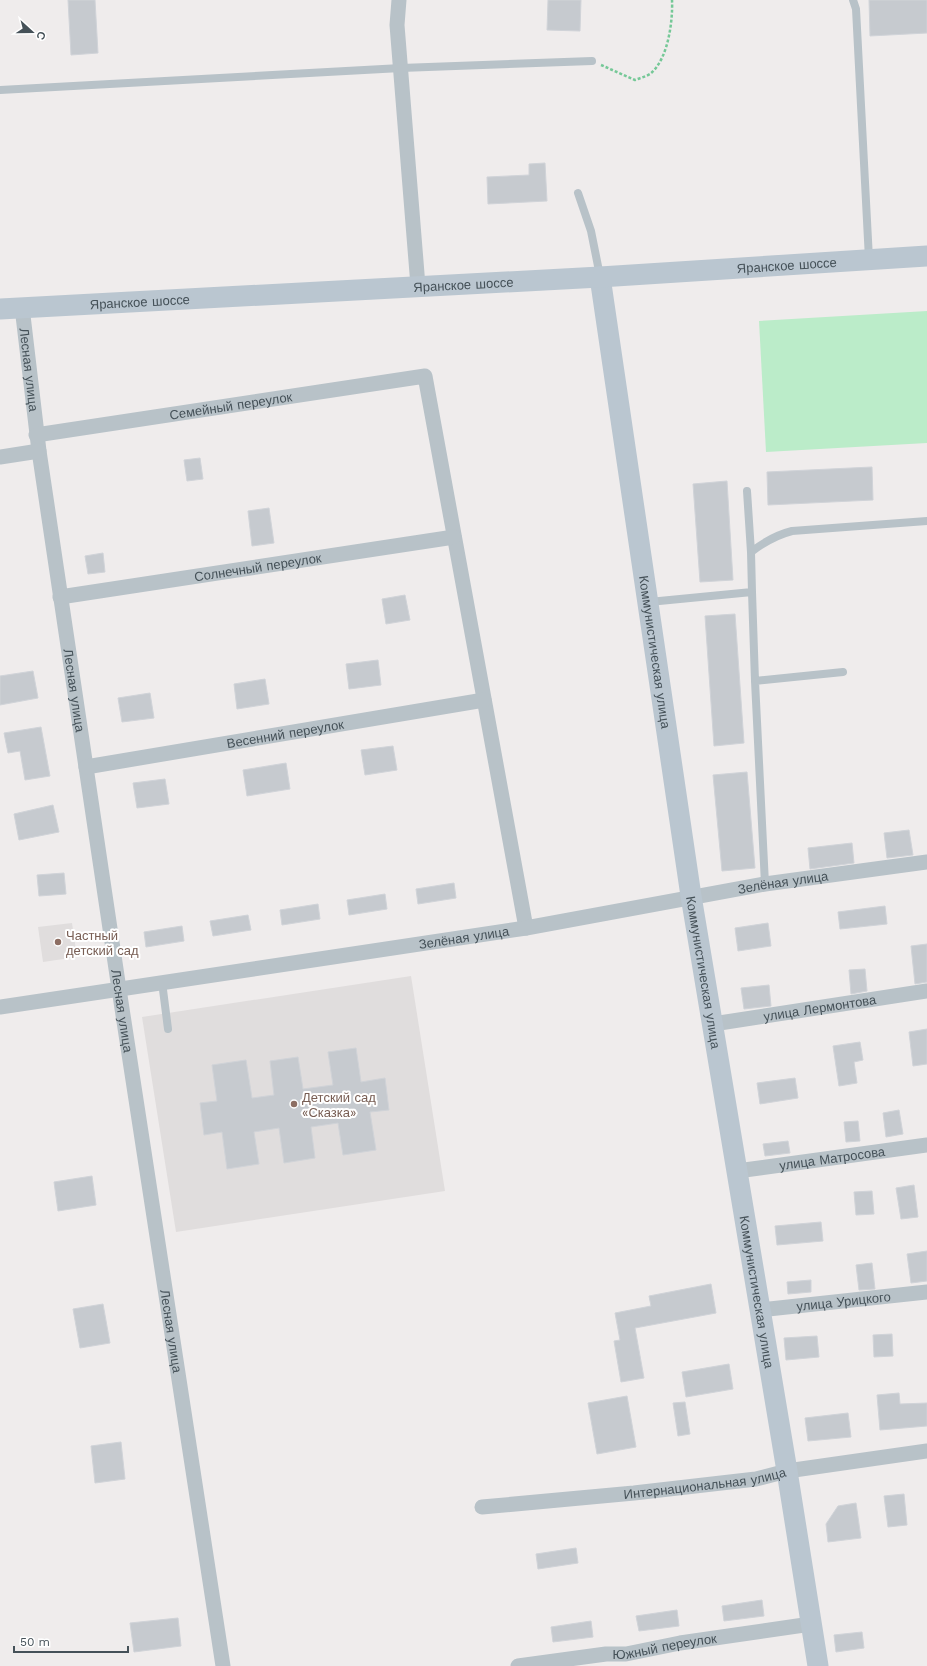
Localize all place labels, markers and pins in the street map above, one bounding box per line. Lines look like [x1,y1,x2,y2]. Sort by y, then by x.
place label: Частный детский сад [66,928,139,958]
marker: Частный детский сад [53,937,63,947]
place label: Детский сад «Сказка» [302,1090,376,1120]
marker: Детский сад «Сказка» [289,1099,299,1109]

